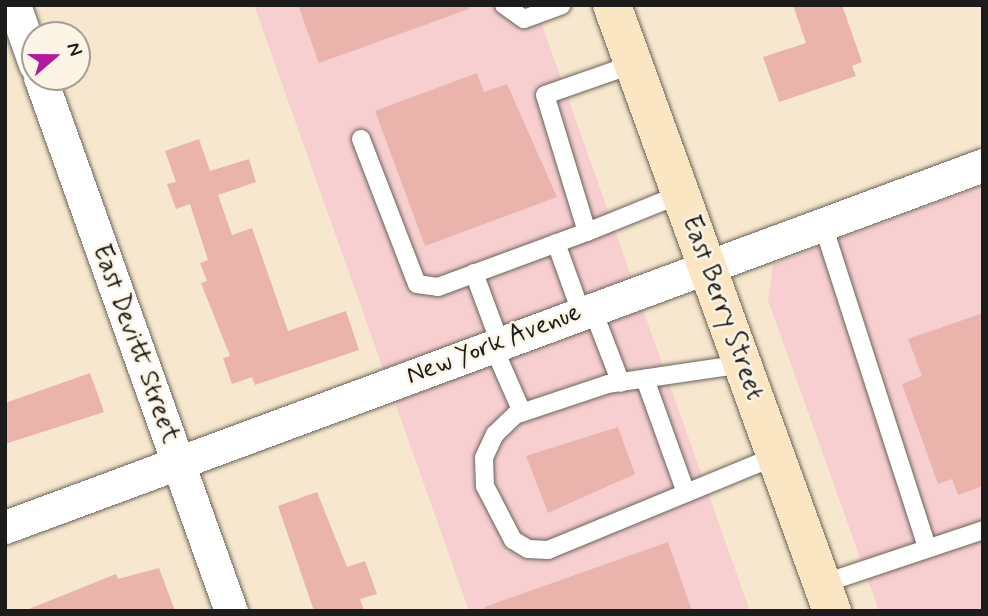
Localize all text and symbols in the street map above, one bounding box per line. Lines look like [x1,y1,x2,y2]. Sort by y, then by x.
north arrow [21,21,91,91]
text: N [60,39,88,60]
street label: East Berry Street [673,209,771,407]
street label: East Devitt Street [85,240,185,448]
street label: New York Avenue [399,296,589,394]

